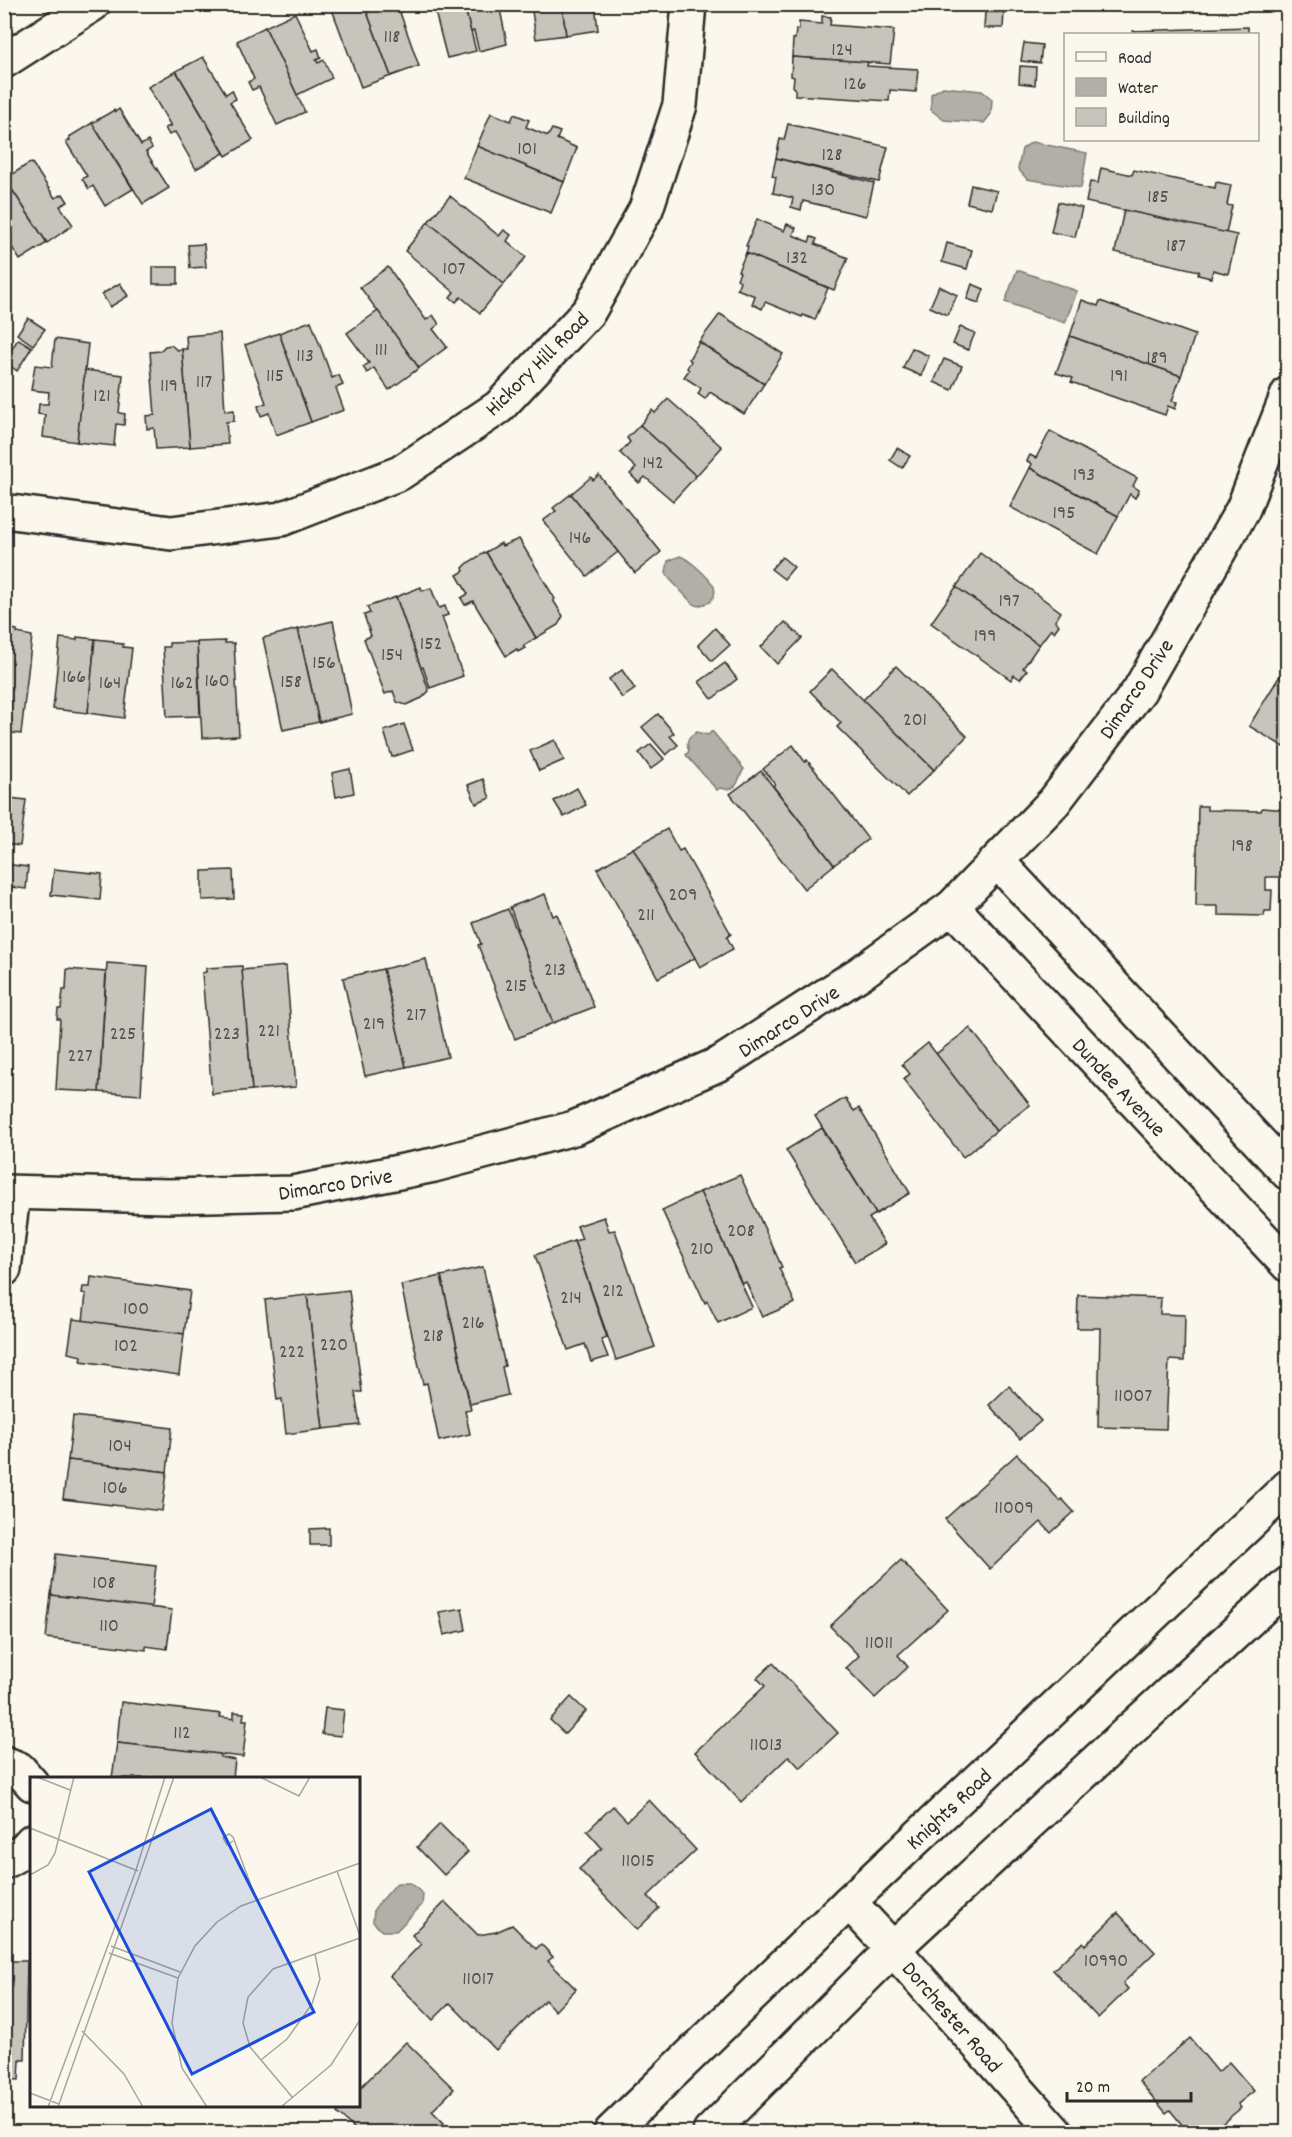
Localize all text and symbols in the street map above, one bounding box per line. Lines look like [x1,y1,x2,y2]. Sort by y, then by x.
house number: 118 [384,24,400,52]
legend [1064,33,1259,141]
house number: 124 [831,37,853,65]
text: Road [1118,47,1152,72]
house number: 126 [844,71,866,99]
text: Water [1118,77,1158,102]
text: Building [1118,107,1170,132]
house number: 101 [517,136,537,164]
house number: 128 [821,142,843,170]
house number: 130 [811,177,835,205]
house number: 185 [1147,184,1169,212]
house number: 187 [1166,233,1186,261]
house number: 132 [786,245,808,273]
house number: 107 [443,256,465,284]
street label: Hickory Hill Road [479,306,598,425]
house number: 111 [374,337,388,365]
house number: 113 [296,343,314,371]
house number: 189 [1146,345,1168,373]
house number: 115 [266,363,284,391]
house number: 191 [1110,363,1128,391]
house number: 117 [196,369,212,397]
house number: 119 [160,373,178,401]
house number: 121 [93,383,111,411]
house number: 142 [642,450,664,478]
house number: 193 [1073,462,1095,490]
house number: 195 [1053,500,1075,528]
house number: 146 [569,525,591,553]
house number: 197 [998,588,1020,616]
house number: 199 [974,623,996,651]
house number: 152 [420,631,442,659]
street label: Dimarco Drive [1093,634,1183,746]
house number: 154 [381,642,403,670]
house number: 156 [312,650,336,678]
house number: 166 [62,664,86,692]
house number: 160 [204,668,230,696]
house number: 158 [280,669,302,697]
house number: 164 [99,670,121,698]
house number: 162 [171,670,193,698]
house number: 201 [903,707,927,735]
house number: 198 [1231,833,1253,861]
house number: 209 [669,882,697,910]
house number: 211 [637,902,655,930]
house number: 213 [544,957,566,985]
house number: 215 [505,973,527,1001]
street label: Dimarco Drive [733,979,847,1067]
house number: 217 [406,1002,426,1030]
house number: 219 [363,1011,385,1039]
house number: 221 [258,1018,280,1046]
house number: 225 [110,1021,136,1049]
house number: 223 [214,1021,240,1049]
street label: Dundee Avenue [1063,1032,1172,1145]
house number: 227 [67,1043,93,1071]
street label: Dimarco Drive [276,1162,395,1211]
house number: 208 [727,1218,755,1246]
house number: 210 [690,1236,714,1264]
house number: 212 [602,1278,624,1306]
house number: 214 [560,1285,582,1313]
house number: 100 [123,1296,149,1324]
house number: 216 [462,1310,484,1338]
house number: 218 [422,1323,444,1351]
house number: 220 [320,1332,348,1360]
house number: 102 [114,1333,138,1361]
house number: 222 [279,1339,305,1367]
house number: 11007 [1114,1383,1152,1411]
house number: 104 [108,1433,132,1461]
house number: 106 [102,1475,128,1503]
house number: 11009 [994,1495,1034,1523]
house number: 108 [92,1570,116,1598]
house number: 110 [99,1613,119,1641]
house number: 11011 [865,1630,893,1658]
house number: 112 [173,1720,191,1748]
house number: 11013 [750,1732,782,1760]
street label: Knights Road [900,1763,1000,1859]
inset map [30,1777,360,2107]
house number: 11015 [621,1848,655,1876]
house number: 10990 [1084,1948,1128,1976]
street label: Dorchester Road [893,1956,1008,2081]
house number: 11017 [462,1966,494,1994]
scale bar [1067,2065,1192,2103]
text: 20 m [1076,2076,1110,2101]

